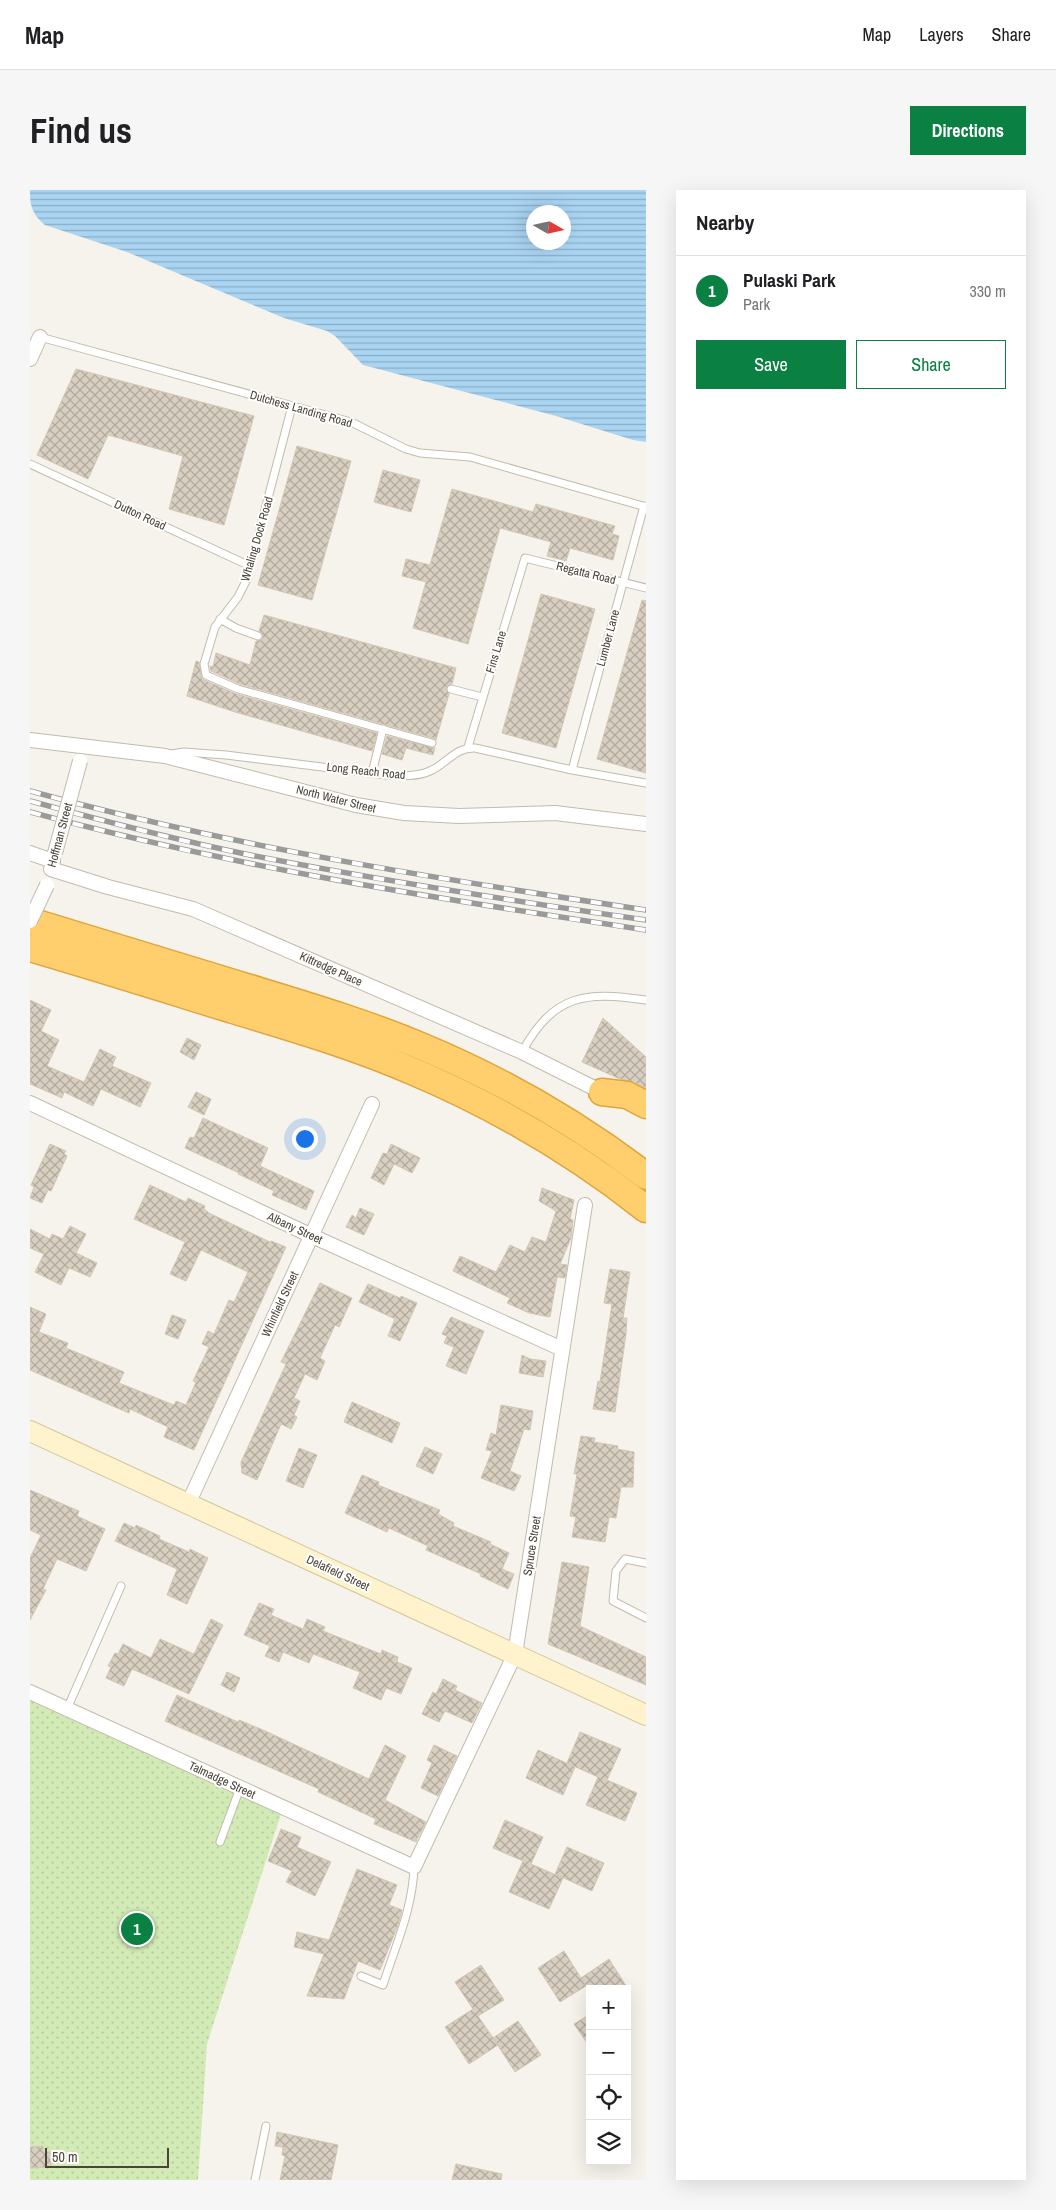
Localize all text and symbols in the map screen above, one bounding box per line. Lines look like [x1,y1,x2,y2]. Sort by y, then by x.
text: Map [25,19,64,51]
text: Map [863,22,891,47]
text: Layers [919,22,964,47]
text: Share [992,22,1031,47]
button: Directions [910,106,1026,155]
text: Find us [30,107,132,154]
north arrow [526,205,571,250]
text: Nearby [696,208,754,237]
text: Pulaski Park [743,267,836,293]
text: 1 [708,280,716,302]
text: 330 m [970,280,1006,302]
text: Park [743,293,770,315]
button: Save [696,340,846,389]
button: Share [856,340,1006,389]
street label: Dutchess Landing Road [248,387,354,431]
street label: Whaling Dock Road [237,495,277,583]
street label: Dutton Road [112,496,168,534]
street label: Regatta Road [555,558,617,588]
street label: Lumber Lane [593,608,623,668]
street label: Fins Lane [482,629,510,675]
street label: Long Reach Road [326,759,406,783]
street label: North Water Street [294,781,378,817]
street label: Hoffman Street [44,801,76,869]
street label: Kittredge Place [297,948,365,990]
your location [292,1126,318,1152]
street label: Albany Street [264,1208,325,1248]
street label: Whinfield Street [258,1268,302,1339]
street label: Spruce Street [519,1515,545,1577]
street label: Delafield Street [304,1551,372,1595]
street label: Talmadge Street [186,1758,258,1803]
pin: 1 [121,1910,153,1948]
map controls [586,1985,631,2165]
button: + [586,1985,631,2030]
button: − [586,2030,631,2075]
button: locate [586,2075,631,2120]
button: layers [586,2120,631,2165]
scale bar [45,2145,169,2168]
text: 50 m [52,2148,78,2166]

